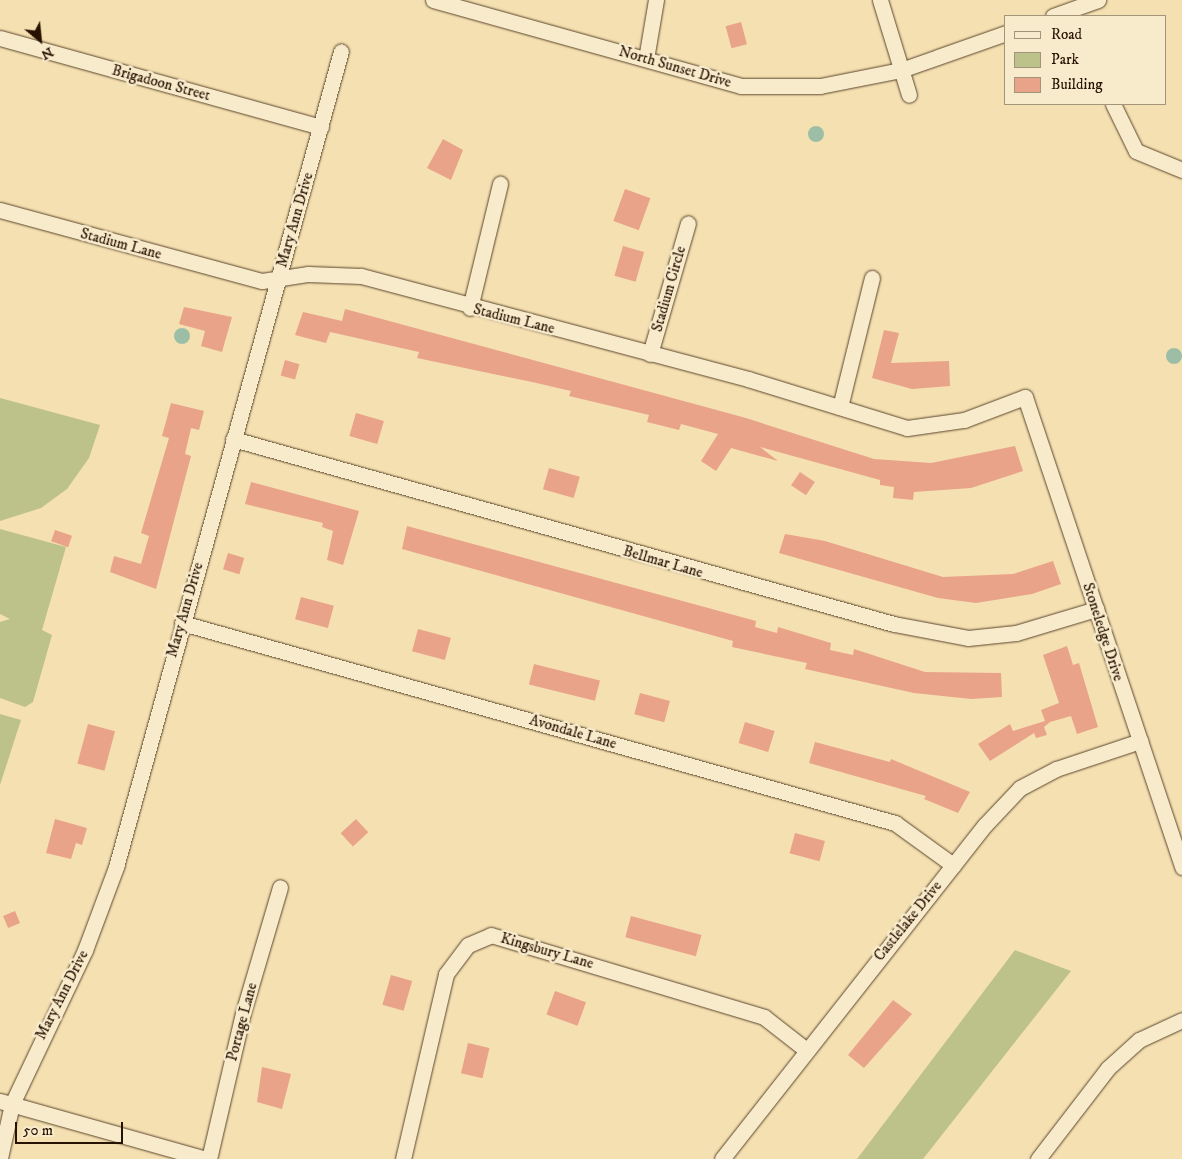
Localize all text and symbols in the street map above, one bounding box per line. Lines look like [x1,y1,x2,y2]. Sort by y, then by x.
north arrow [15,15,65,65]
legend [1004,15,1167,105]
text: Road [1051,25,1082,44]
street label: North Sunset Drive [617,42,733,92]
text: N [38,43,56,64]
text: Park [1051,50,1079,69]
street label: Brigadoon Street [110,61,212,105]
text: Building [1051,75,1103,94]
street label: Mary Ann Drive [273,170,317,270]
street label: Stadium Lane [78,225,164,263]
street label: Stadium Circle [648,244,690,334]
street label: Stadium Lane [471,300,557,338]
street label: Bellmar Lane [621,542,705,582]
street label: Mary Ann Drive [163,560,207,660]
street label: Stoneledge Drive [1079,581,1127,683]
street label: Avondale Lane [527,711,619,753]
street label: Castlelake Drive [870,877,946,965]
street label: Kingsbury Lane [498,929,596,973]
street label: Mary Ann Drive [32,947,92,1043]
street label: Portage Lane [223,981,261,1063]
scale bar [18,1112,125,1144]
text: 50 m [23,1121,53,1140]

